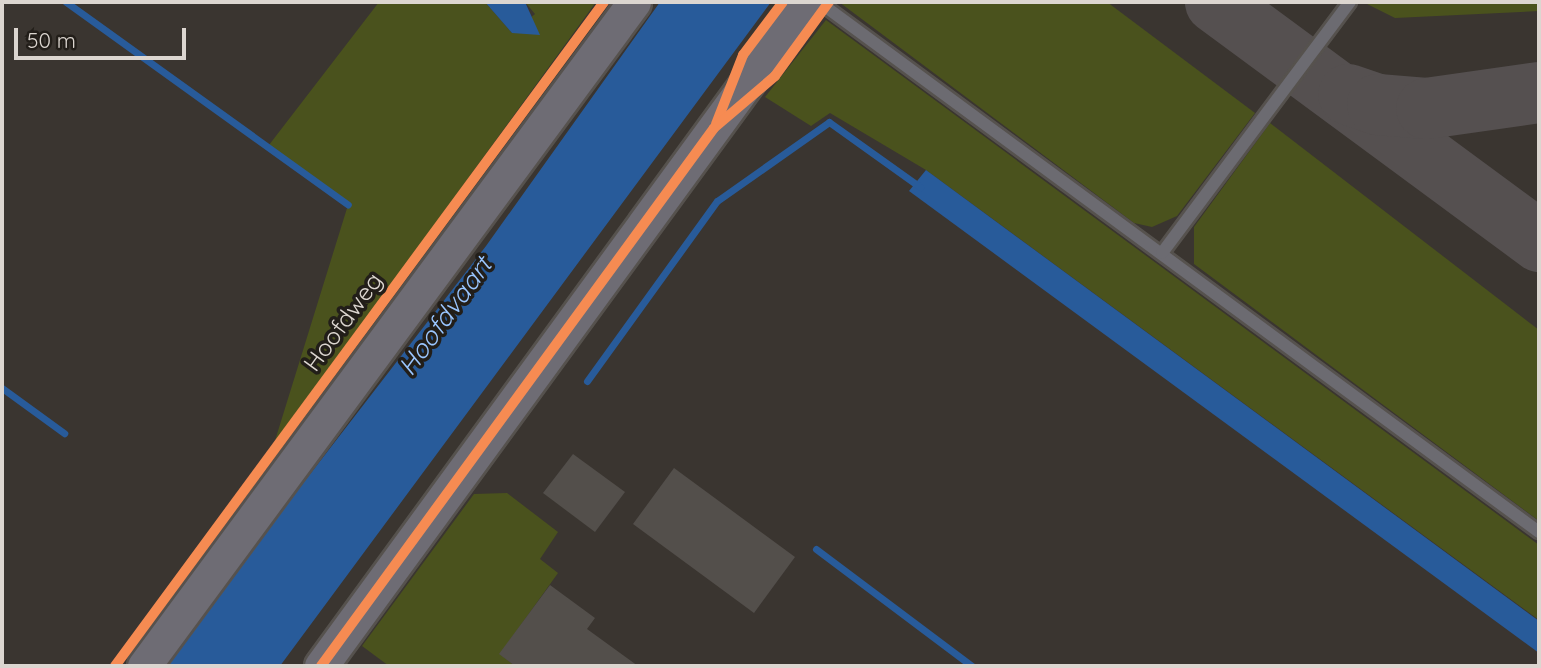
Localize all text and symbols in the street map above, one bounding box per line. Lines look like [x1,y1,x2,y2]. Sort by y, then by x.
scale bar [18,14,189,58]
text: 50 m [27,27,76,53]
water label: Hoofdvaart [392,251,498,381]
street label: Hoofdweg [298,267,388,377]

